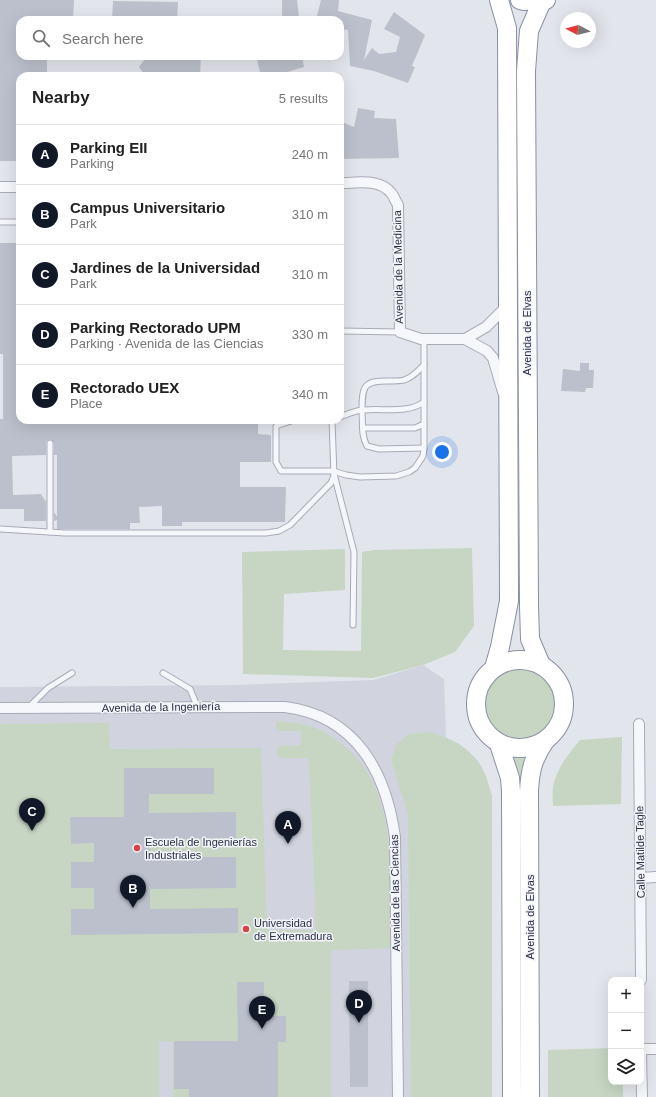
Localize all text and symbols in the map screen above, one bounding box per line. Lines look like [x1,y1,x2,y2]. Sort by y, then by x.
north arrow [560,12,596,48]
search box [16,16,344,60]
icon: search [30,27,52,49]
text: Search here [62,30,144,47]
text: Nearby [32,88,90,107]
text: 5 results [279,91,328,106]
text: Parking EII [70,139,148,156]
text: A [40,147,50,162]
text: 240 m [292,147,328,162]
text: Parking [70,156,114,171]
text: Campus Universitario [70,199,225,216]
text: B [40,207,50,222]
text: 310 m [292,207,328,222]
street label: Avenida de la Medicina [391,209,405,324]
text: Park [70,216,97,231]
text: Jardines de la Universidad [70,259,260,276]
text: C [40,267,50,282]
text: 310 m [292,267,328,282]
text: Park [70,276,97,291]
street label: Avenida de Elvas [521,290,533,375]
text: Parking Rectorado UPM [70,319,241,336]
text: D [40,327,50,342]
text: 330 m [292,327,328,342]
text: Parking · Avenida de las Ciencias [70,336,263,351]
text: Rectorado UEX [70,379,179,396]
text: E [41,387,49,402]
text: 340 m [292,387,328,402]
text: Place [70,396,103,411]
your location [432,442,452,462]
street label: Avenida de la Ingeniería [102,700,221,714]
pin: C [19,798,45,831]
street label: Calle Matilde Tagle [633,806,647,898]
pin: A [275,811,301,844]
street label: Avenida de las Ciencias [388,834,402,952]
place label: Escuela de Ingenierías Industriales [145,836,257,861]
marker: Escuela de Ingenierías Industriales [132,843,142,853]
street label: Avenida de Elvas [524,874,536,959]
pin: B [120,875,146,908]
place label: Universidad de Extremadura [254,917,333,942]
marker: Universidad de Extremadura [241,924,251,934]
map controls [608,977,644,1085]
button: + [608,977,644,1013]
pin: D [346,990,372,1023]
pin: E [249,996,275,1029]
button: − [608,1013,644,1049]
button: layers [608,1049,644,1085]

